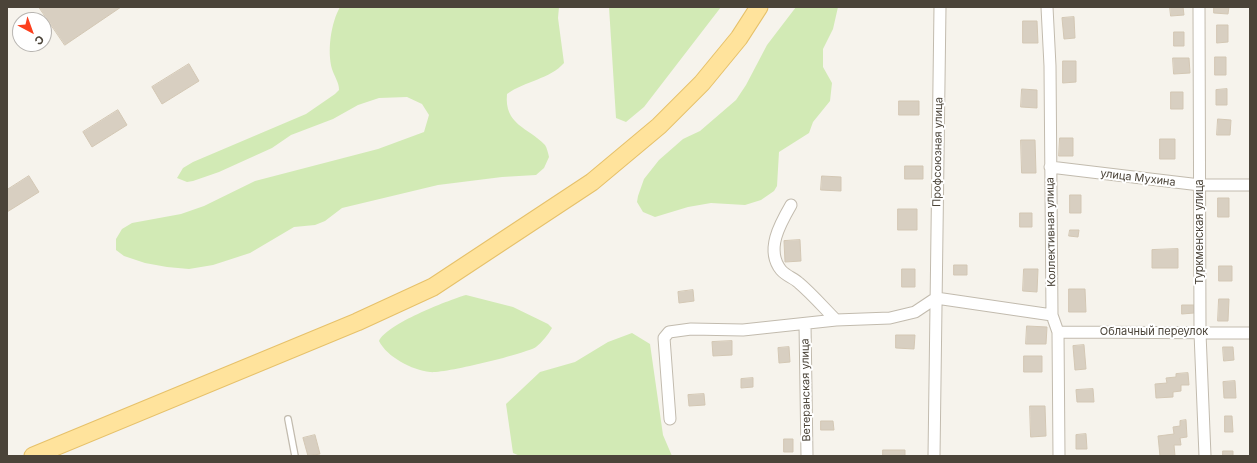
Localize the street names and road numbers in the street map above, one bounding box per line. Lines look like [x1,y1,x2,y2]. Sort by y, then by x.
street label: Профсоюзная улица [930,97,946,207]
street label: улица Мухина [1100,167,1176,189]
street label: Коллективная улица [1043,177,1059,287]
street label: Туркменская улица [1193,179,1207,285]
street label: Облачный переулок [1100,325,1208,339]
street label: Ветеранская улица [798,338,814,442]

